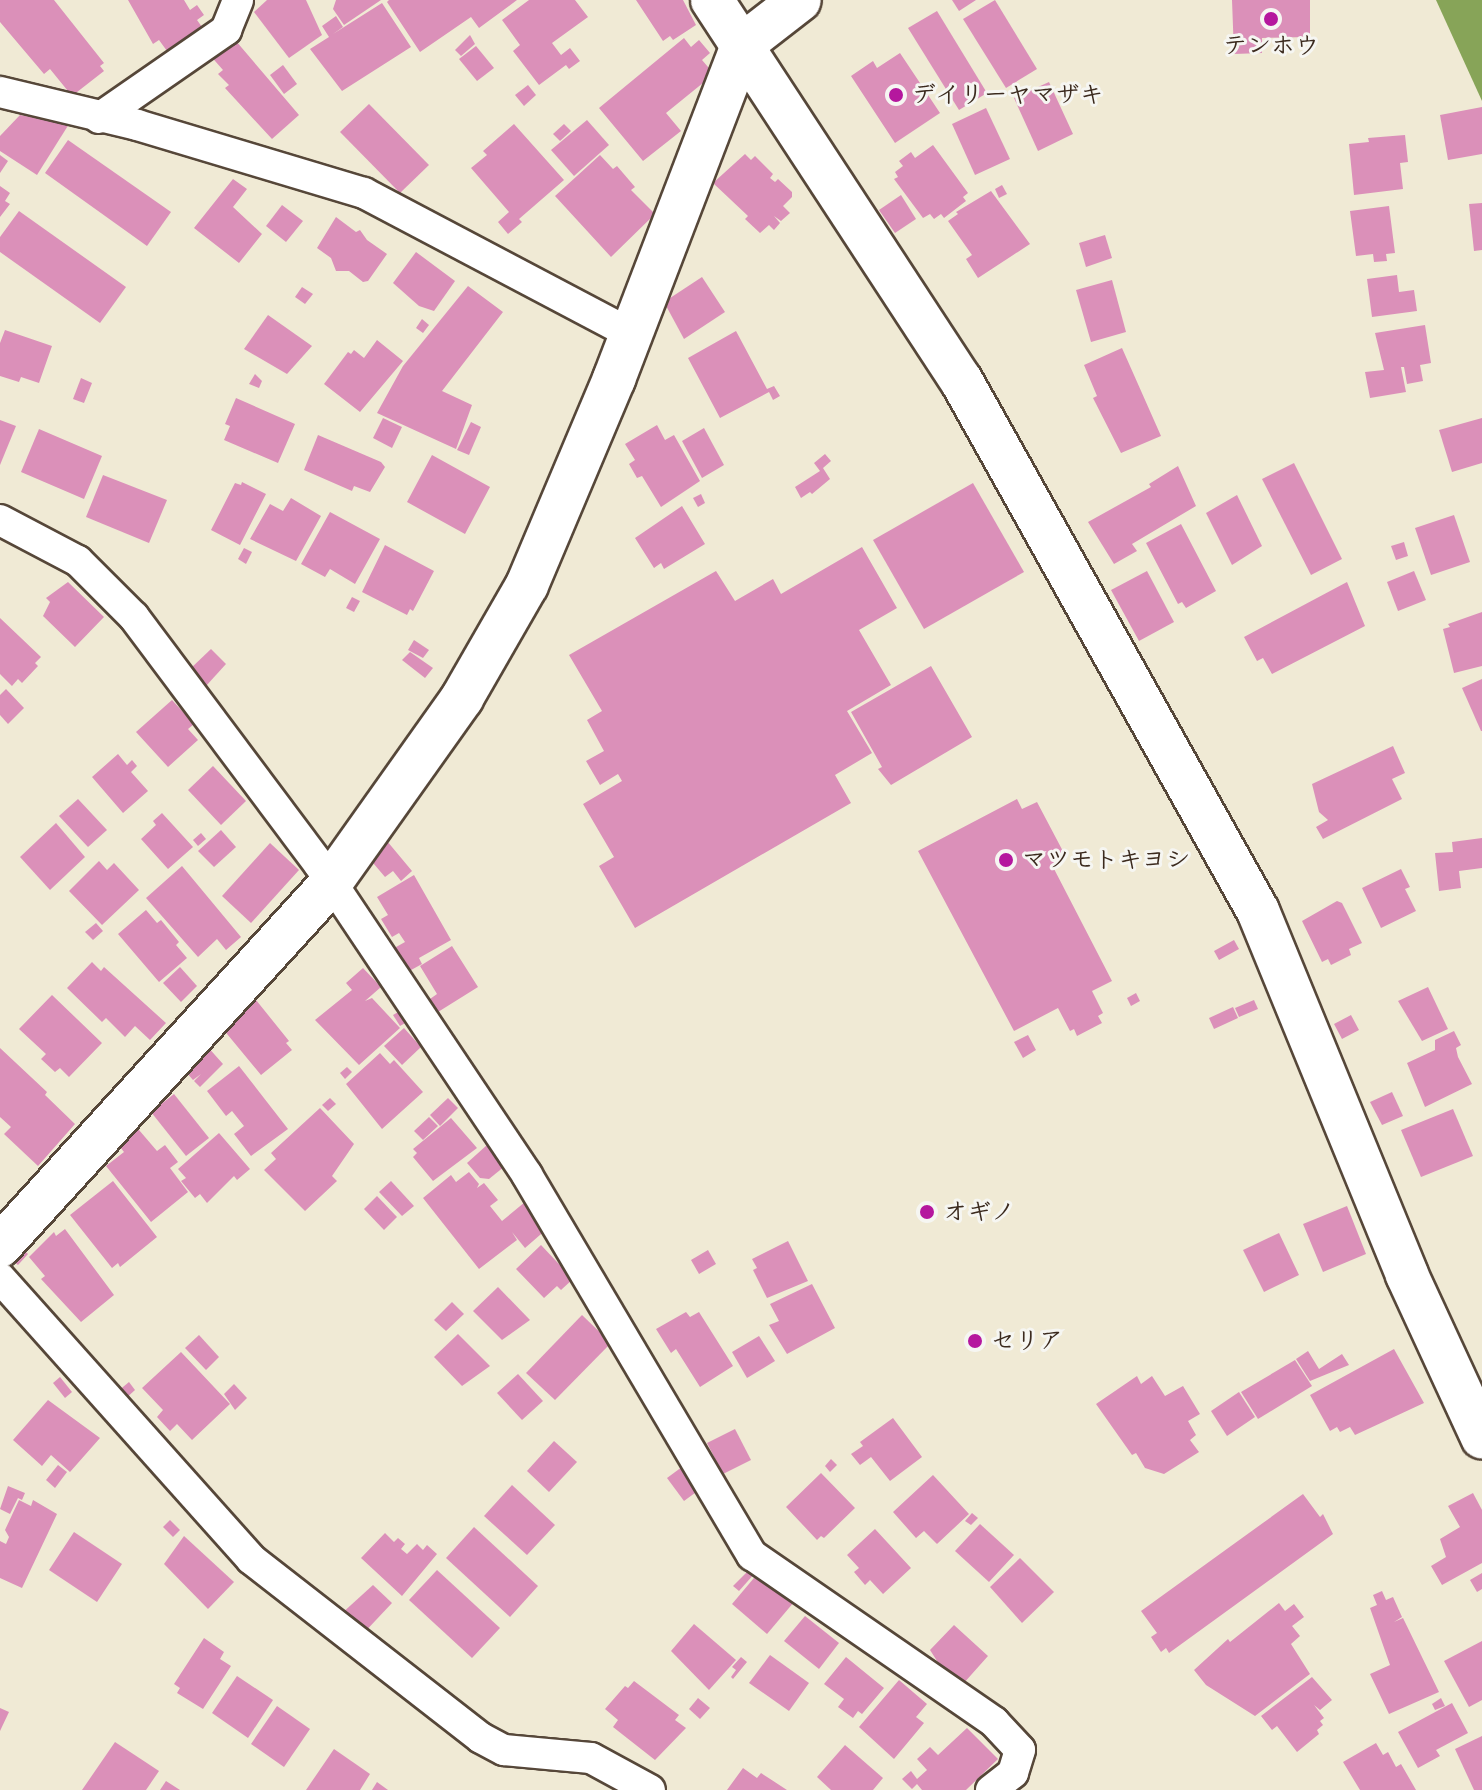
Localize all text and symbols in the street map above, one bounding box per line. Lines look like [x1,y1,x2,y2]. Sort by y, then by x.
marker: テンホウ [1262,10,1280,28]
place label: テンホウ [1223,32,1319,60]
place label: デイリーヤマザキ [912,81,1104,109]
marker: デイリーヤマザキ [887,86,905,104]
place label: マツモトキヨシ [1022,846,1190,874]
marker: マツモトキヨシ [997,851,1015,869]
place label: オギノ [943,1198,1015,1226]
marker: オギノ [918,1203,936,1221]
place label: セリア [991,1327,1063,1355]
marker: セリア [966,1332,984,1350]

